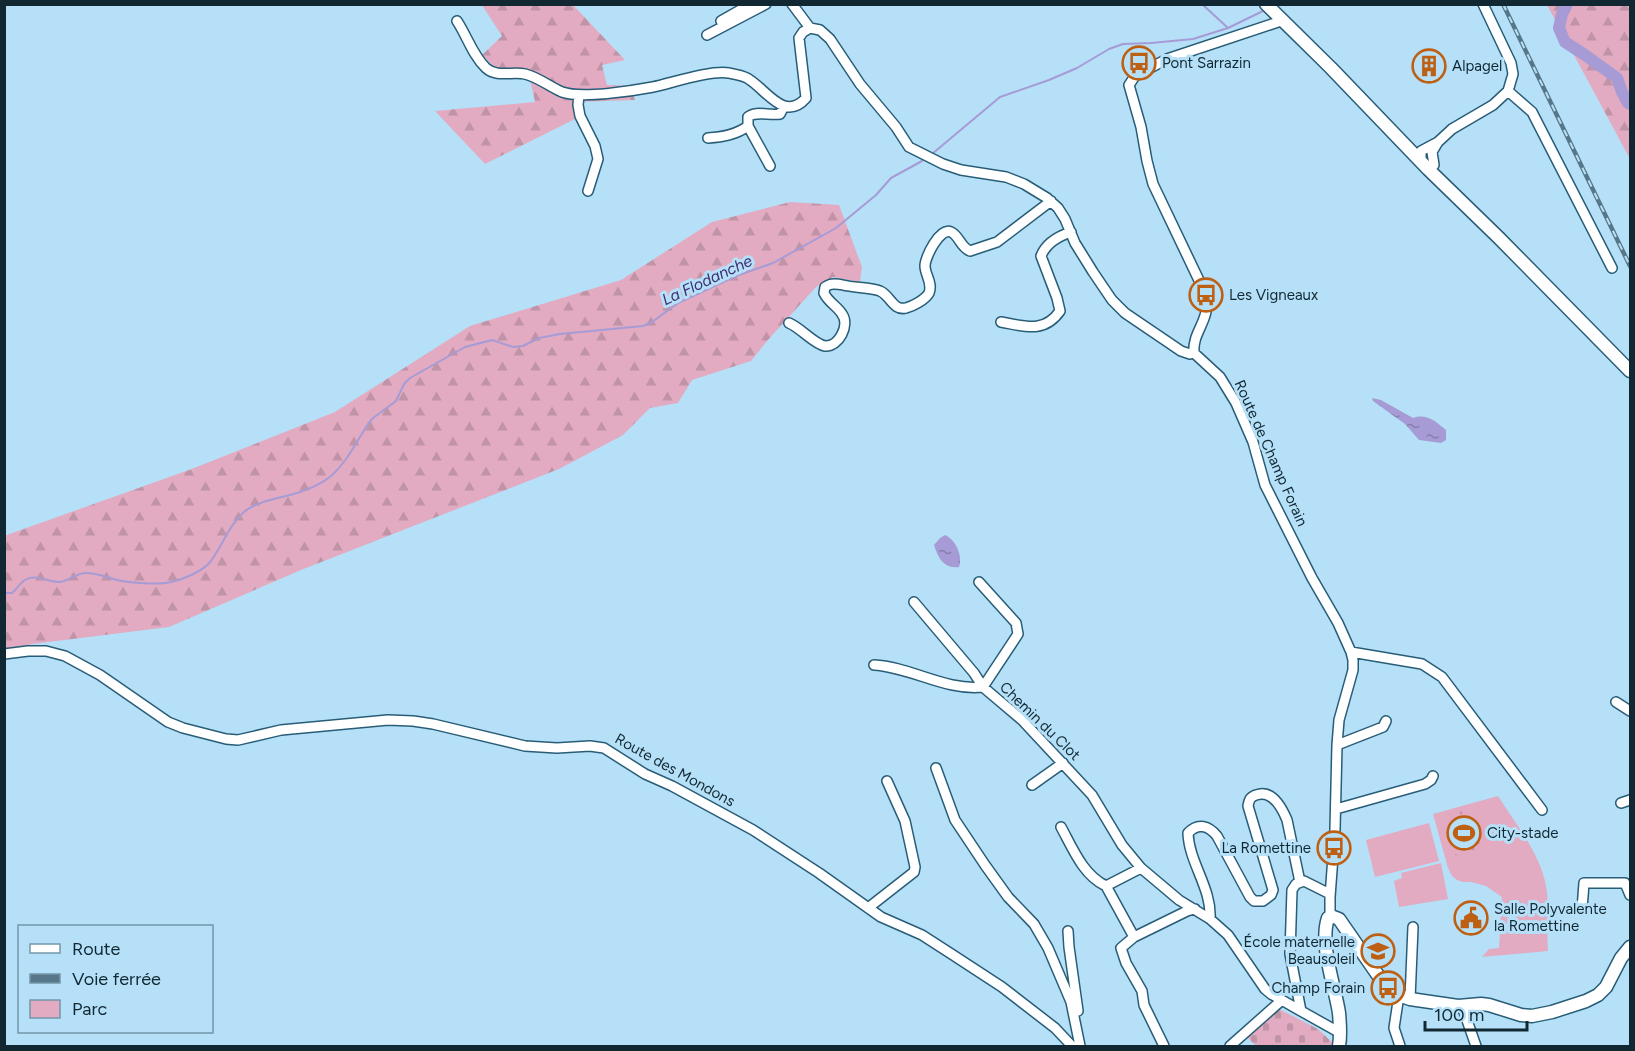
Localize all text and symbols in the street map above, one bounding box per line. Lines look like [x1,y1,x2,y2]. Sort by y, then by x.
bus stop icon: Pont Sarrazin [1121,45,1157,81]
building icon: Alpagel [1411,48,1447,84]
place label: Pont Sarrazin [1162,54,1251,72]
place label: Alpagel [1452,57,1502,75]
water label: La Flodanche [659,251,755,309]
bus stop icon: Les Vigneaux [1188,277,1224,313]
place label: Les Vigneaux [1229,286,1318,304]
street label: Route de Champ Forain [1231,377,1311,529]
street label: Chemin du Clot [996,678,1084,764]
street label: Route des Mondons [612,730,738,810]
sports icon: City-stade [1446,815,1482,851]
place label: City-stade [1487,824,1558,842]
bus stop icon: La Romettine [1316,830,1352,866]
place label: La Romettine [1221,839,1311,857]
public building icon: Salle Polyvalente la Romettine [1453,900,1489,936]
place label: Salle Polyvalente la Romettine [1494,900,1607,935]
legend [18,925,213,1033]
place label: École maternelle Beausoleil [1243,933,1355,968]
school or university icon: École maternelle Beausoleil [1360,933,1396,969]
text: Route [72,938,121,960]
text: Voie ferrée [72,968,161,990]
bus stop icon: Champ Forain [1370,970,1406,1006]
place label: Champ Forain [1272,979,1365,997]
scale bar [1425,994,1527,1032]
text: Parc [72,998,108,1020]
text: 100 m [1434,1004,1484,1026]

